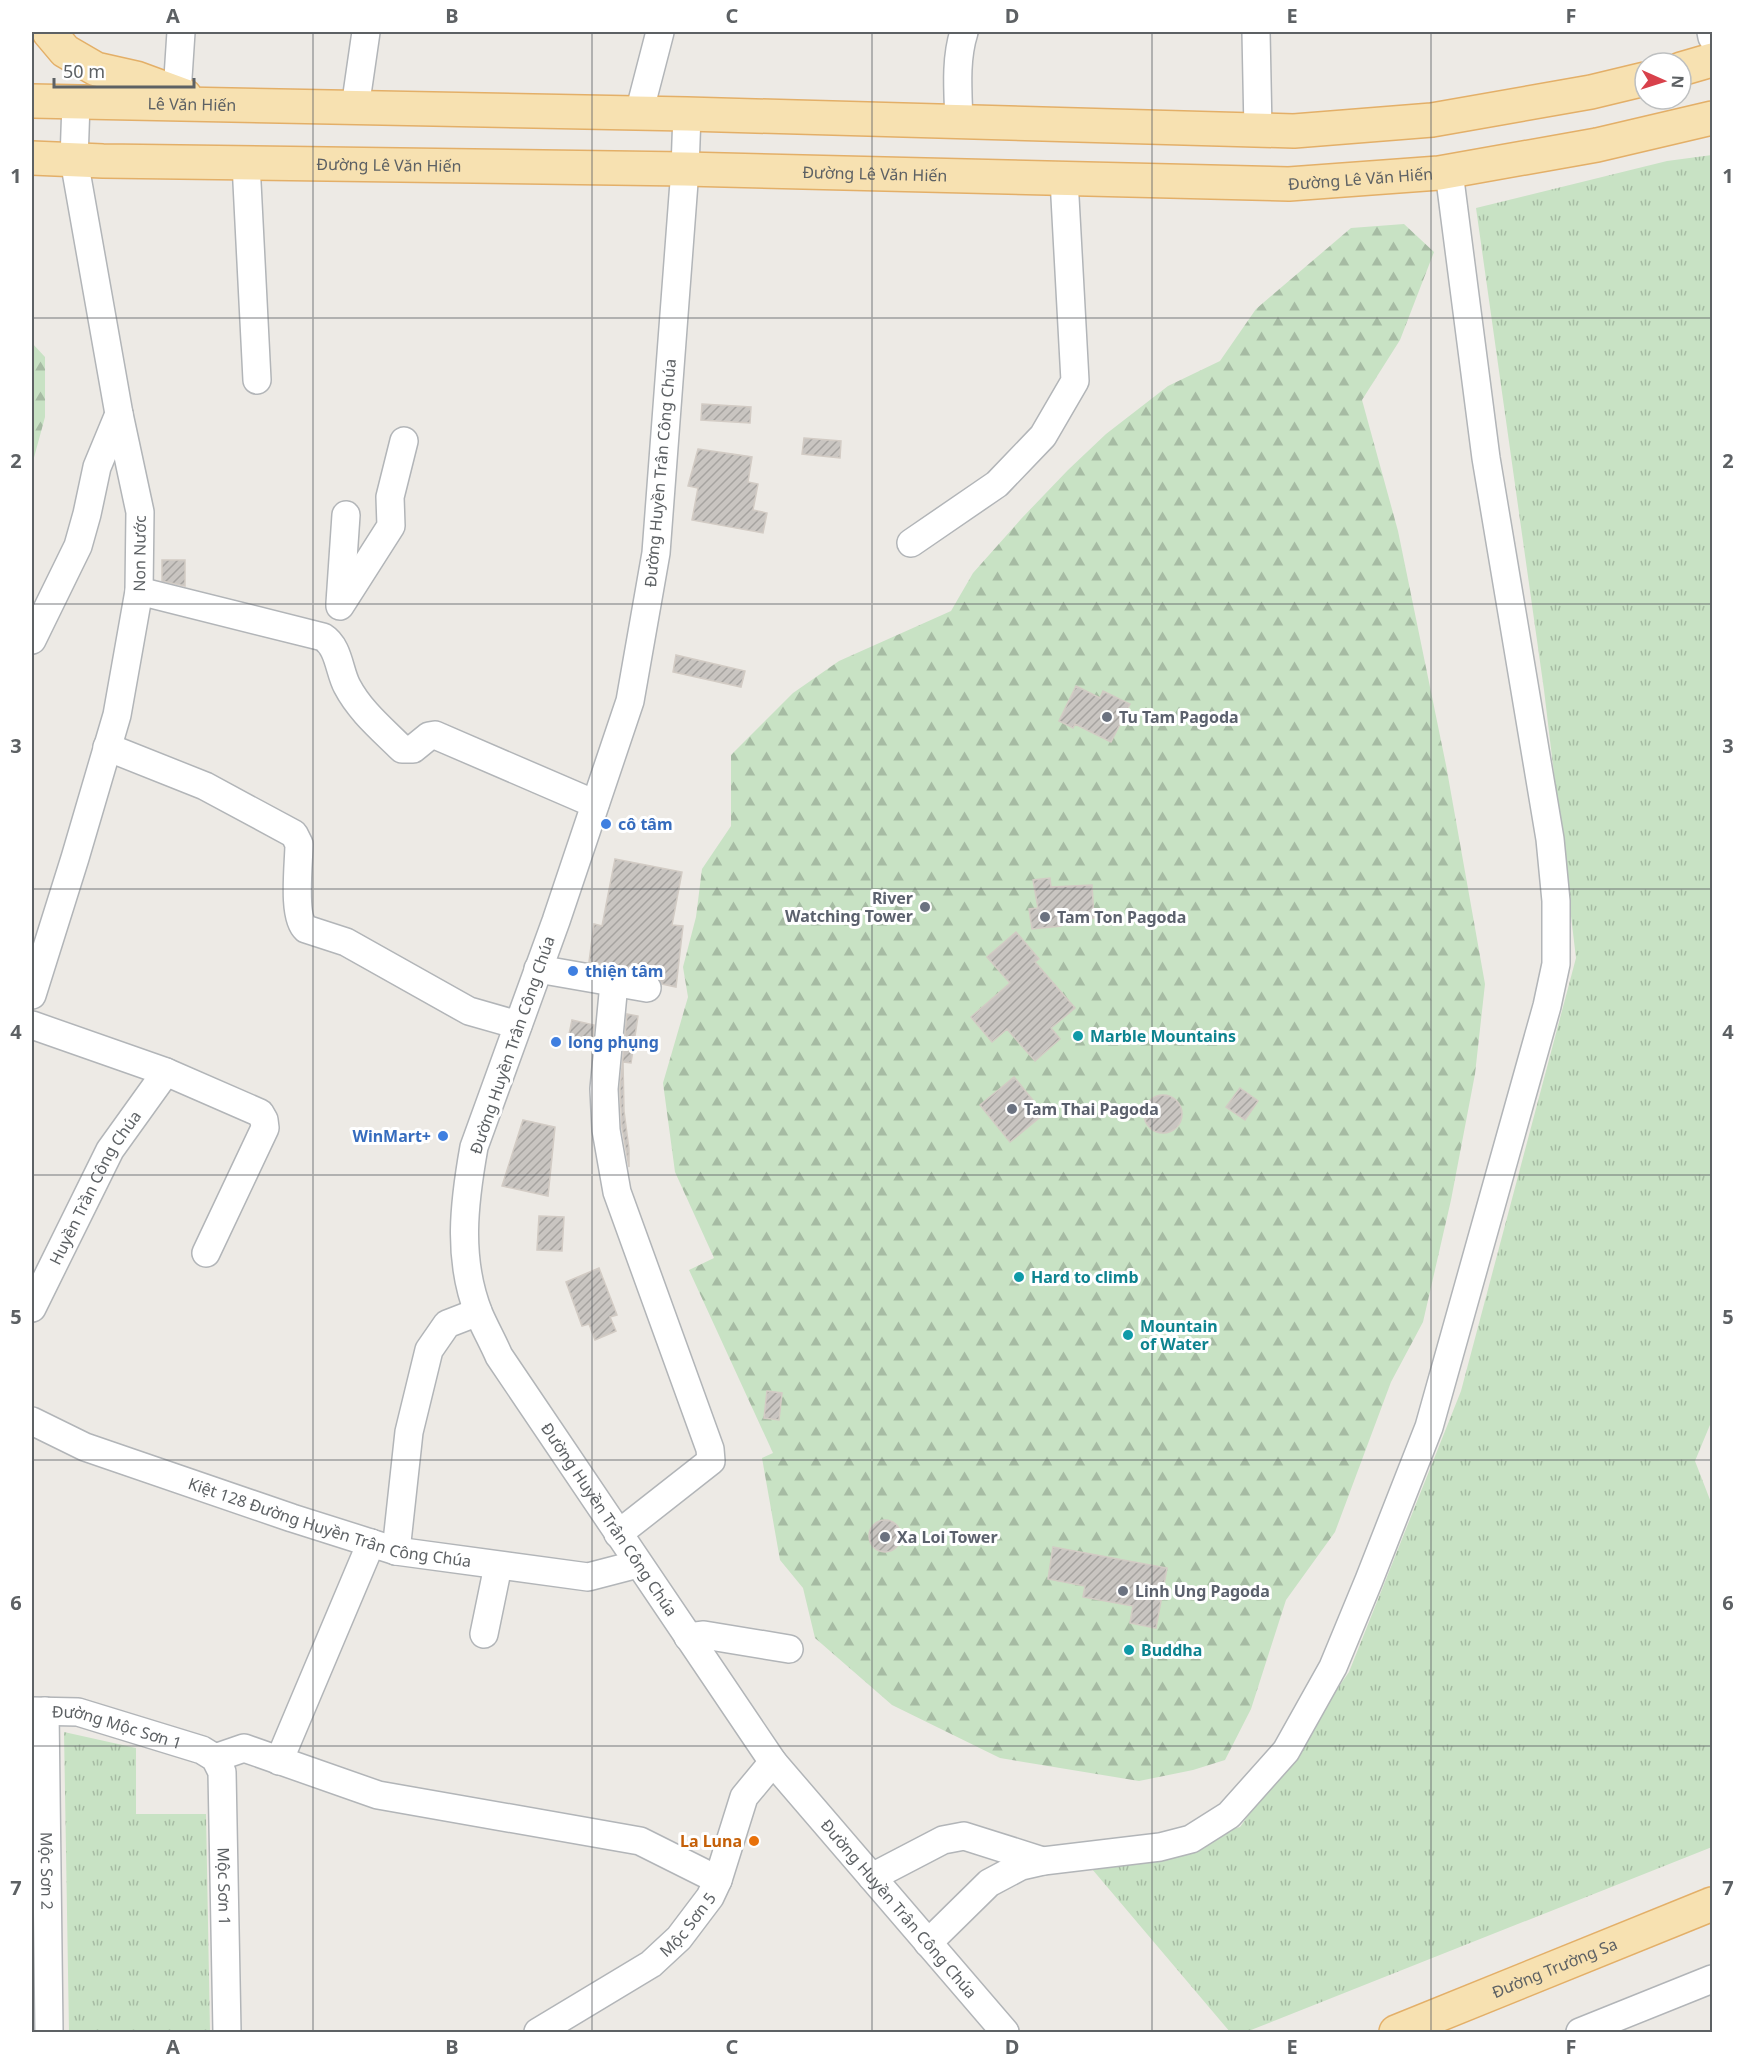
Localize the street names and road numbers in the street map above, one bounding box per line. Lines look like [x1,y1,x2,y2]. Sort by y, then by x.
street label: Lê Văn Hiến [147,92,237,116]
street label: Đường Lê Văn Hiến [316,153,462,177]
street label: Đường Lê Văn Hiến [802,161,948,187]
street label: Đường Lê Văn Hiến [1287,162,1434,195]
street label: Đường Huyền Trân Công Chúa [639,358,681,588]
street label: Non Nước [128,515,151,592]
street label: Đường Huyền Trân Công Chúa [464,933,560,1157]
street label: Huyền Trần Công Chúa [44,1106,146,1269]
street label: Đường Huyền Trân Công Chúa [536,1418,683,1621]
street label: Kiệt 128 Đường Huyền Trân Công Chúa [185,1472,473,1572]
street label: Đường Mộc Sơn 1 [52,1700,185,1754]
street label: Đường Huyền Trân Công Chúa [816,1815,982,2003]
street label: Mộc Sơn 2 [36,1832,58,1910]
street label: Mộc Sơn 1 [212,1847,236,1926]
street label: Mộc Sơn 5 [655,1888,721,1962]
street label: Đường Trường Sa [1489,1933,1620,2003]

